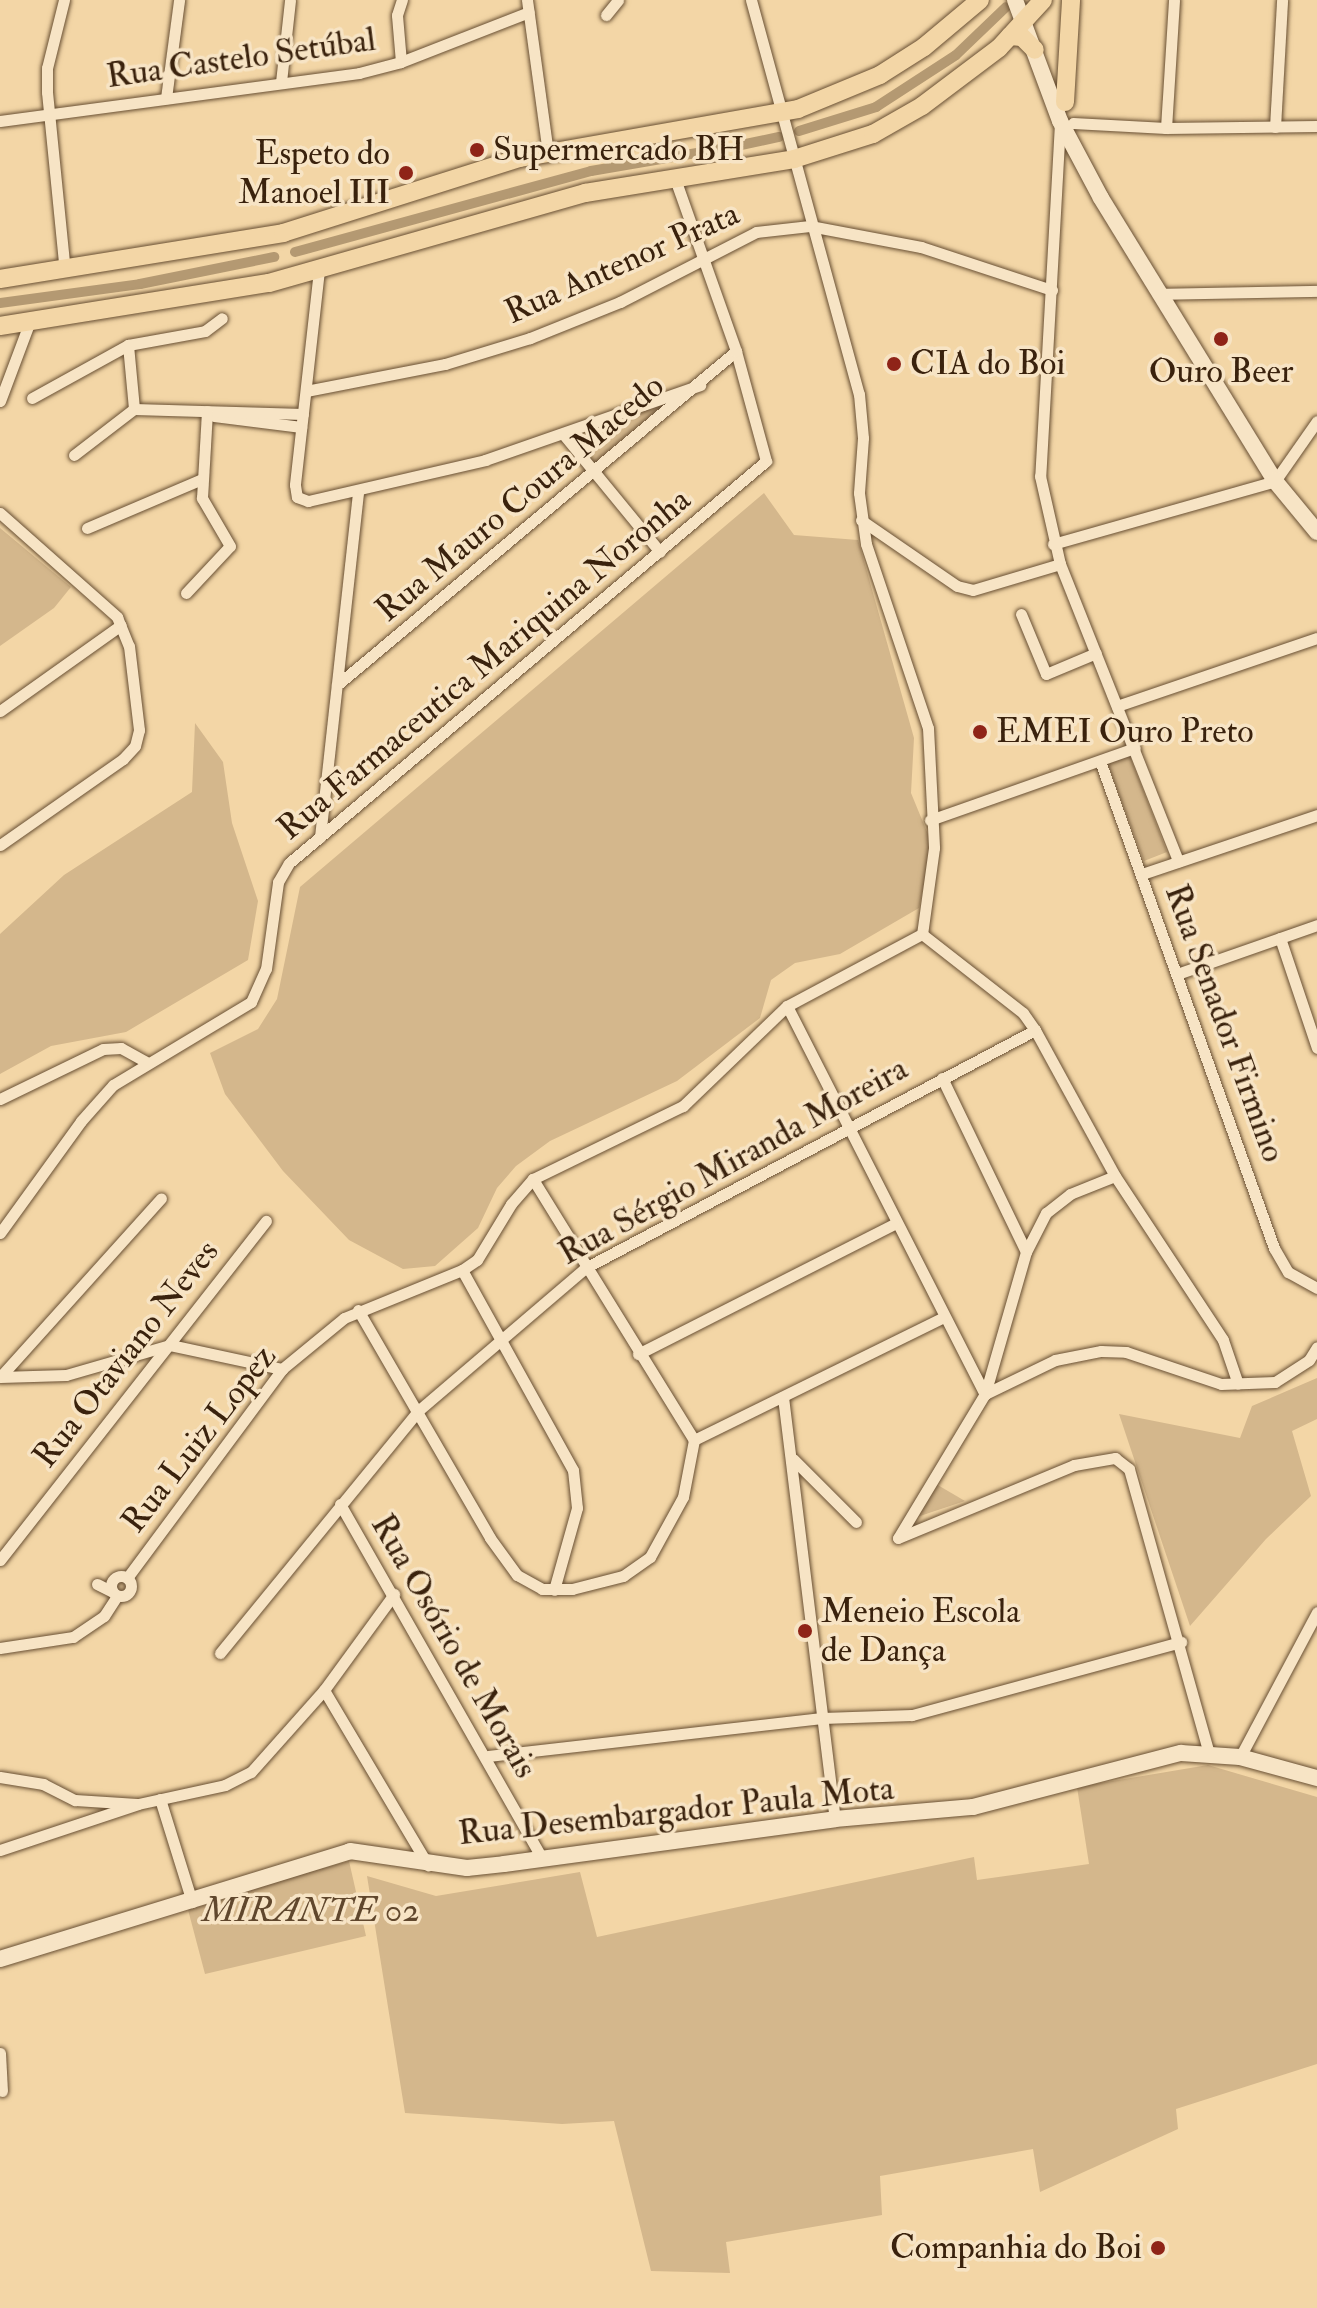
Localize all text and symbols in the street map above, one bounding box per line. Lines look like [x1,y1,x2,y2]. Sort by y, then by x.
street label: Rua Castelo Setúbal [104,19,378,97]
place label: Supermercado BH [493,130,744,170]
place label: Espeto do Manoel III [238,133,390,212]
marker: Supermercado BH [468,141,486,159]
marker: Espeto do Manoel III [397,164,415,182]
street label: Rua Antenor Prata [499,193,745,333]
marker: Ouro Beer [1212,330,1230,348]
place label: CIA do Boi [910,344,1065,384]
place label: Ouro Beer [1149,352,1293,392]
marker: CIA do Boi [885,355,903,373]
street label: Rua Mauro Coura Macedo [368,366,672,630]
street label: Rua Farmaceutica Mariquina Noronha [269,479,699,849]
place label: EMEI Ouro Preto [996,712,1254,752]
marker: EMEI Ouro Preto [971,723,989,741]
street label: Rua Senador Firmino [1156,879,1294,1167]
street label: Rua Sérgio Miranda Moreira [551,1048,915,1274]
street label: Rua Otaviano Neves [24,1232,228,1476]
street label: Rua Luiz Lopez [113,1337,285,1541]
street label: Rua Osório de Morais [362,1507,546,1785]
place label: Meneio Escola de Dança [821,1591,1020,1670]
marker: Meneio Escola de Dança [796,1622,814,1640]
street label: Rua Desembargador Paula Mota [456,1768,896,1854]
park label: MIRANTE 02 [202,1891,420,1931]
place label: Companhia do Boi [890,2228,1142,2268]
marker: Companhia do Boi [1149,2239,1167,2257]

